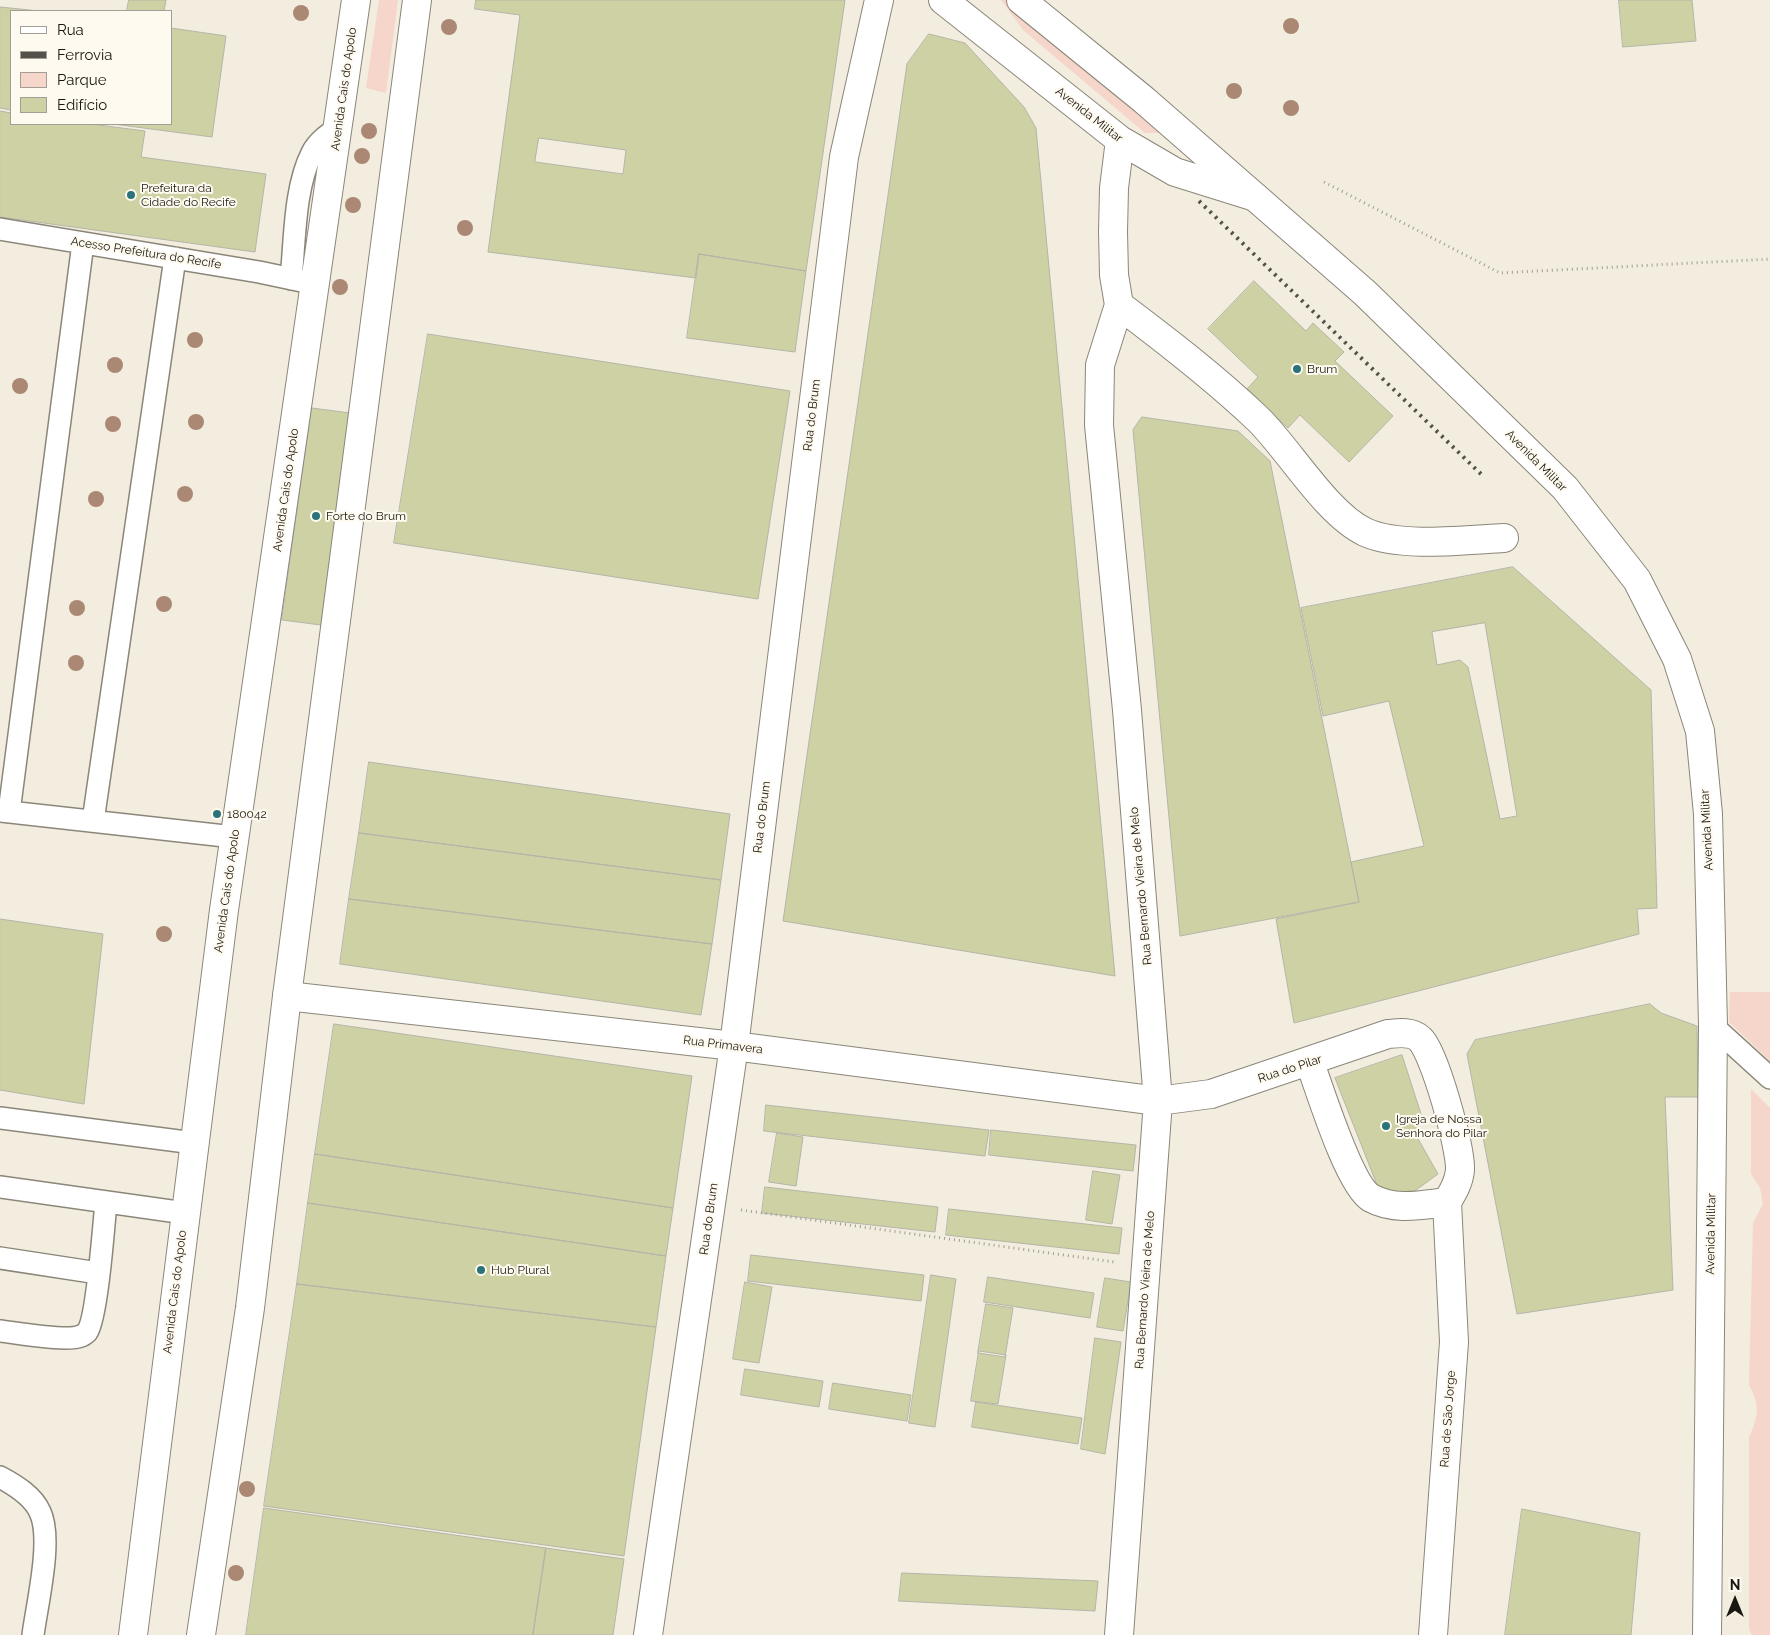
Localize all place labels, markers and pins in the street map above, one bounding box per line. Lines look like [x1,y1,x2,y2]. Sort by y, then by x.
place label: Prefeitura da Cidade do Recife [141,181,236,209]
marker: Prefeitura da Cidade do Recife [125,189,137,201]
place label: Brum [1307,362,1337,376]
marker: Brum [1291,363,1303,375]
place label: Forte do Brum [326,509,406,523]
marker: Forte do Brum [310,510,322,522]
place label: 180042 [227,807,267,821]
marker: 180042 [211,808,223,820]
place label: Igreja de Nossa Senhora do Pilar [1396,1112,1487,1140]
marker: Igreja de Nossa Senhora do Pilar [1380,1120,1392,1132]
place label: Hub Plural [491,1263,549,1277]
marker: Hub Plural [475,1264,487,1276]

